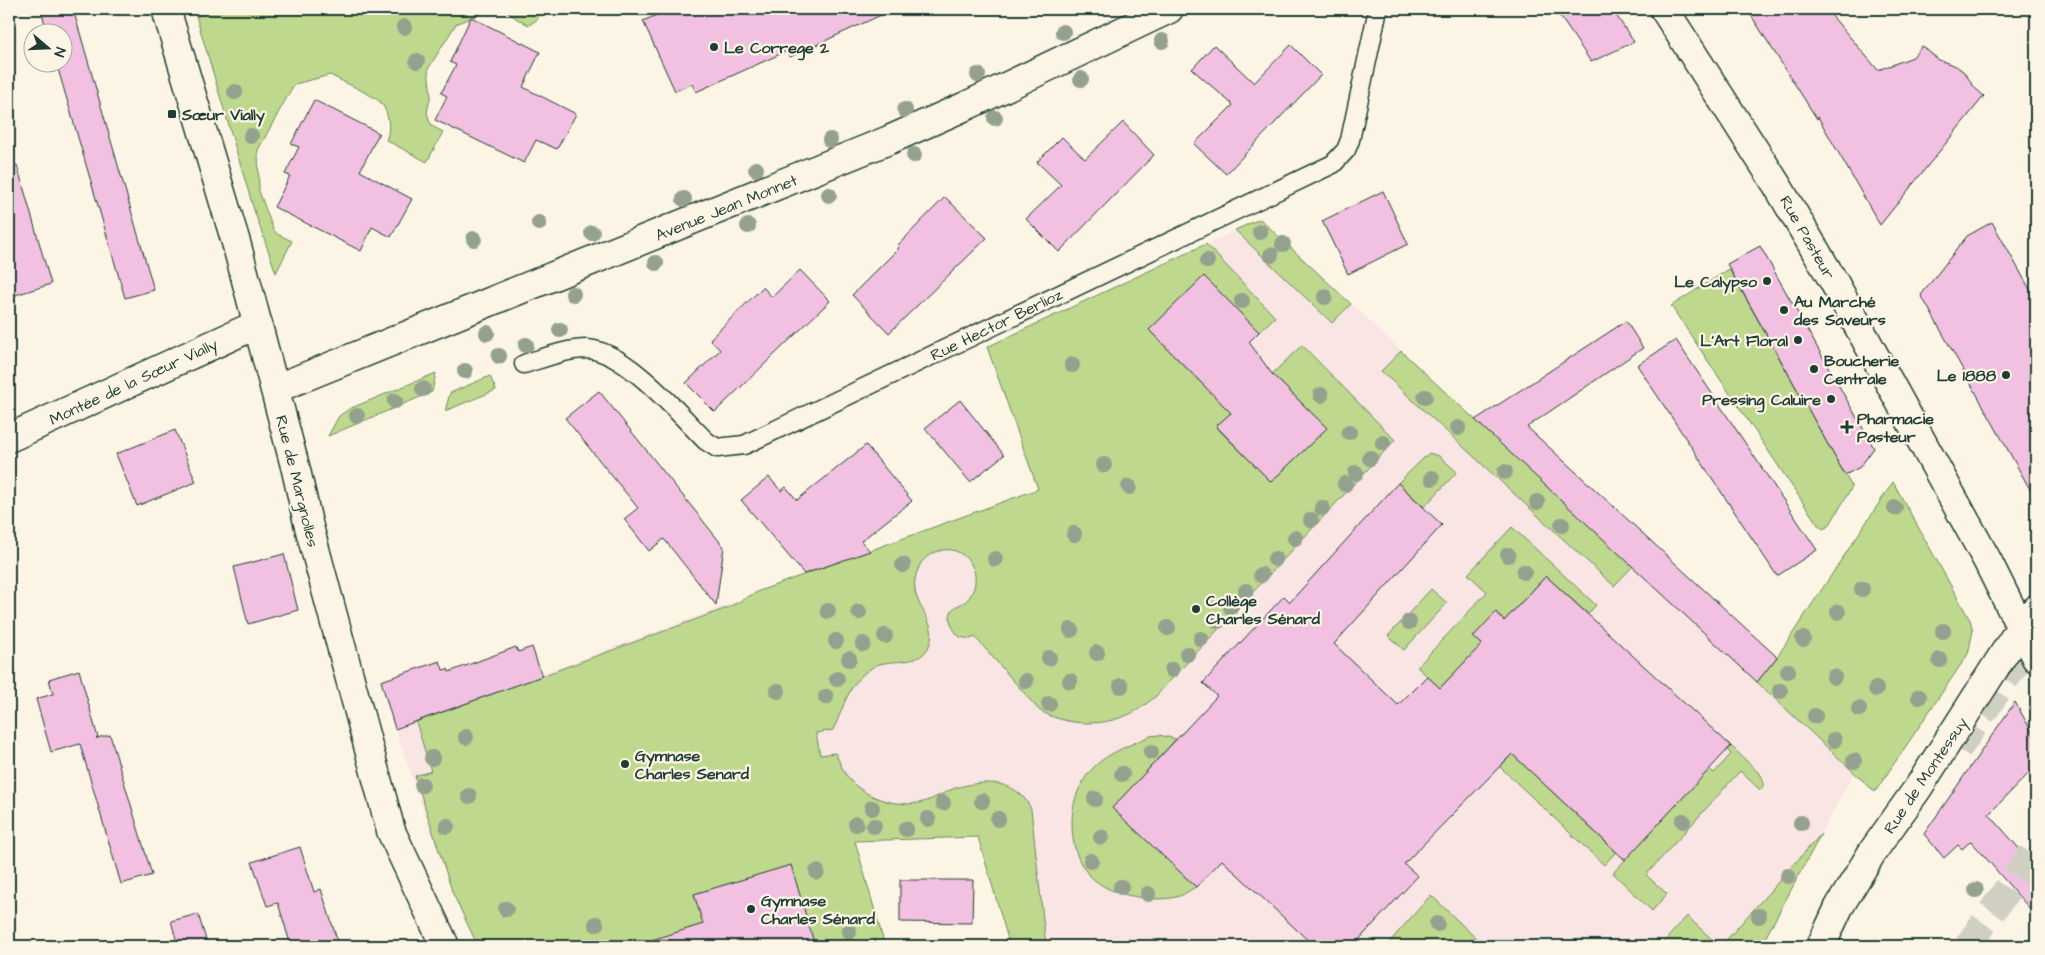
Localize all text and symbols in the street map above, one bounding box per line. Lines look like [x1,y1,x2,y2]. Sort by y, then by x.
north arrow [22,22,72,72]
place label: Le Correge 2 [724,37,830,61]
marker: Le Correge 2 [708,41,720,53]
text: N [48,44,70,60]
place label: Sœur Vially [181,104,265,127]
marker: Sœur Vially [166,108,178,120]
street label: Avenue Jean Monnet [652,169,801,246]
street label: Rue Pasteur [1774,192,1840,283]
place label: Le Calypso [1674,271,1758,294]
marker: Le Calypso [1761,275,1773,287]
street label: Rue Hector Berlioz [927,283,1066,366]
place label: Au Marché des Saveurs [1793,291,1886,331]
marker: Au Marché des Saveurs [1778,304,1790,316]
place label: L'Art Floral [1700,330,1788,352]
street label: Montée de la Sœur Vially [46,333,222,432]
marker: L'Art Floral [1792,334,1804,346]
place label: Boucherie Centrale [1824,350,1899,390]
marker: Boucherie Centrale [1808,363,1820,375]
place label: Le 1888 [1937,365,1997,387]
marker: Le 1888 [2000,369,2012,381]
place label: Pressing Caluire [1702,389,1821,413]
marker: Pressing Caluire [1825,393,1837,405]
place label: Pharmacie Pasteur [1857,408,1934,448]
street label: Rue de Margnolles [269,413,324,550]
marker: Pharmacie Pasteur [1841,421,1853,433]
place label: Collège Charles Sénard [1206,590,1321,630]
marker: Collège Charles Sénard [1190,603,1202,615]
street label: Rue de Montessuy [1879,713,1974,839]
place label: Gymnase Charles Senard [635,745,750,785]
marker: Gymnase Charles Senard [619,758,631,770]
place label: Gymnase Charles Sénard [761,890,876,930]
marker: Gymnase Charles Sénard [745,903,757,915]

